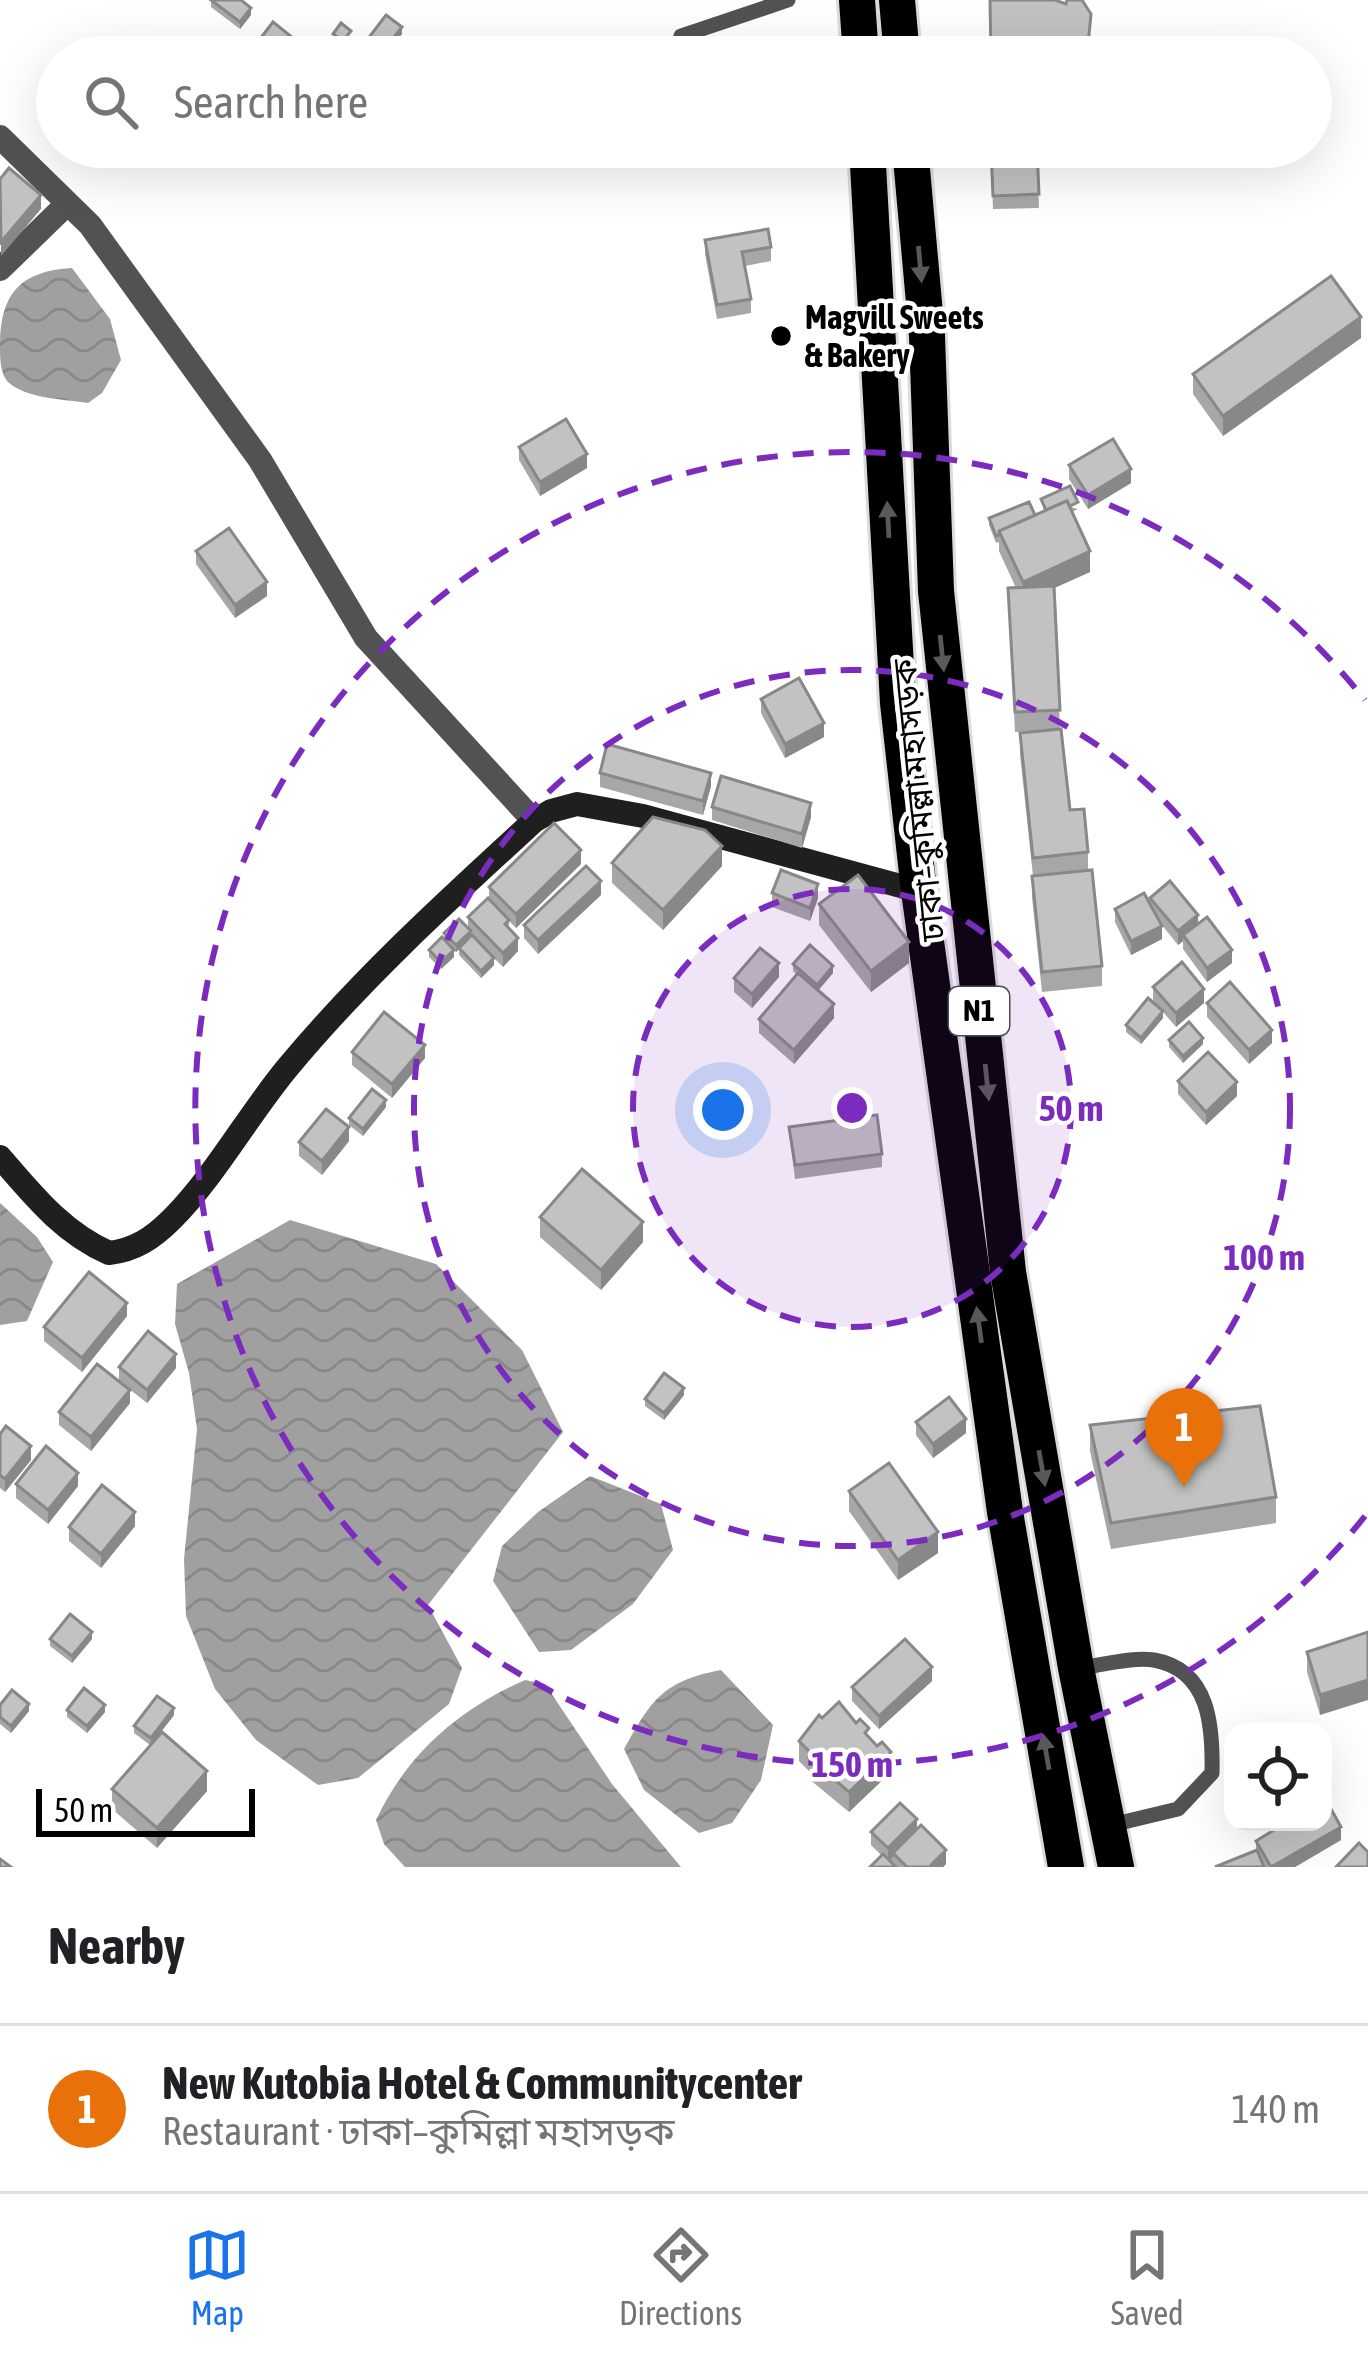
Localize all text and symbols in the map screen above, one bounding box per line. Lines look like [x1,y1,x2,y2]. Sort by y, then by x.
search box [36,36,1332,168]
icon: search [78,69,144,135]
text: Search here [174,76,368,128]
one-way arrow [911,245,930,283]
place label: Magvill Sweets & Bakery [805,298,984,374]
marker: Magvill Sweets & Bakery [768,323,794,349]
one-way arrow [878,501,897,539]
one-way arrow [933,635,952,672]
street label: ঢাকা–কুমিল্লা মহাসড়ক [884,657,953,944]
road number: N1 [949,987,1009,1035]
one-way arrow [978,1064,997,1102]
your location [693,1080,753,1140]
centre of rings [831,1087,873,1129]
text: 50 m [1039,1087,1103,1129]
text: 100 m [1223,1236,1305,1278]
one-way arrow [969,1306,988,1343]
pin: 1 [1145,1388,1223,1487]
one-way arrow [1033,1450,1051,1488]
map controls [1224,1723,1332,1831]
button: locate [1224,1723,1332,1831]
one-way arrow [1036,1732,1055,1770]
text: 150 m [811,1743,893,1785]
scale bar [36,1783,255,1836]
text: 50 m [54,1791,113,1829]
text: Nearby [48,1916,185,1975]
text: New Kutobia Hotel & Communitycenter [162,2057,802,2109]
text: 1 [78,2087,96,2131]
text: 140 m [1232,2087,1320,2131]
text: Restaurant · ঢাকা–কুমিল্লা মহাসড়ক [162,2109,674,2153]
tab: Map [184,2222,250,2332]
tab: Directions [619,2222,742,2332]
tab: Saved [1111,2222,1184,2332]

